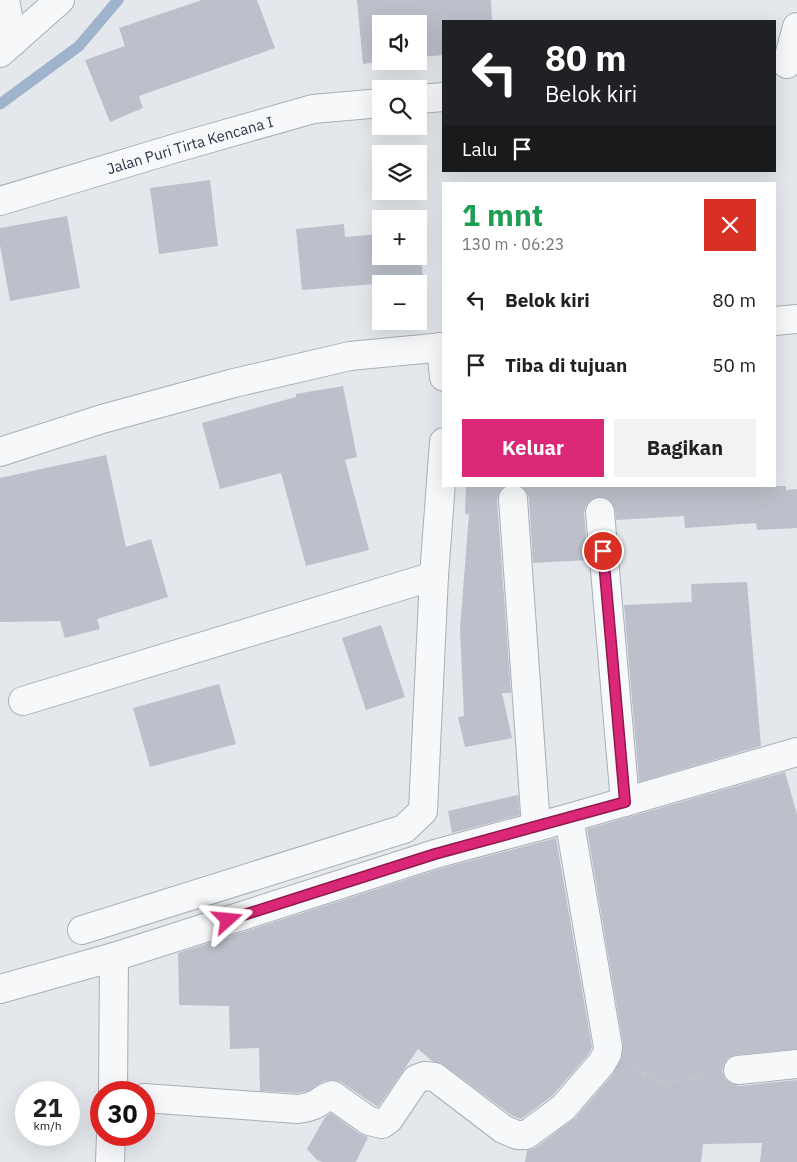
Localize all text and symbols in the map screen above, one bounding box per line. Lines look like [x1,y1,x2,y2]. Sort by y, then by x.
map controls [372,15,427,330]
button: sound [372,15,427,70]
text: 80 m [545,35,627,81]
icon: left [462,40,527,105]
text: Belok kiri [545,79,637,108]
button: search [372,80,427,135]
street label: Jalan Puri Tirta Kencana I [104,111,275,178]
icon: arrive [508,135,536,163]
text: Lalu [462,137,498,161]
button: layers [372,145,427,200]
text: 1 mnt [462,195,543,234]
button: close [704,199,756,251]
button: + [372,210,427,265]
text: 130 m · 06:23 [462,234,564,254]
button: − [372,275,427,330]
icon: left [462,286,490,314]
text: Belok kiri [505,288,590,312]
text: 80 m [712,288,756,312]
icon: arrive [462,351,490,379]
text: Tiba di tujuan [505,353,627,377]
text: 50 m [712,353,756,377]
button: Keluar [462,419,604,477]
button: Bagikan [614,419,756,477]
pin [582,530,624,572]
icon: arrive [589,537,617,565]
position arrow [201,893,253,945]
speed limit sign: 30 [90,1081,155,1146]
text: 21 [32,1091,63,1124]
text: km/h [33,1118,62,1133]

